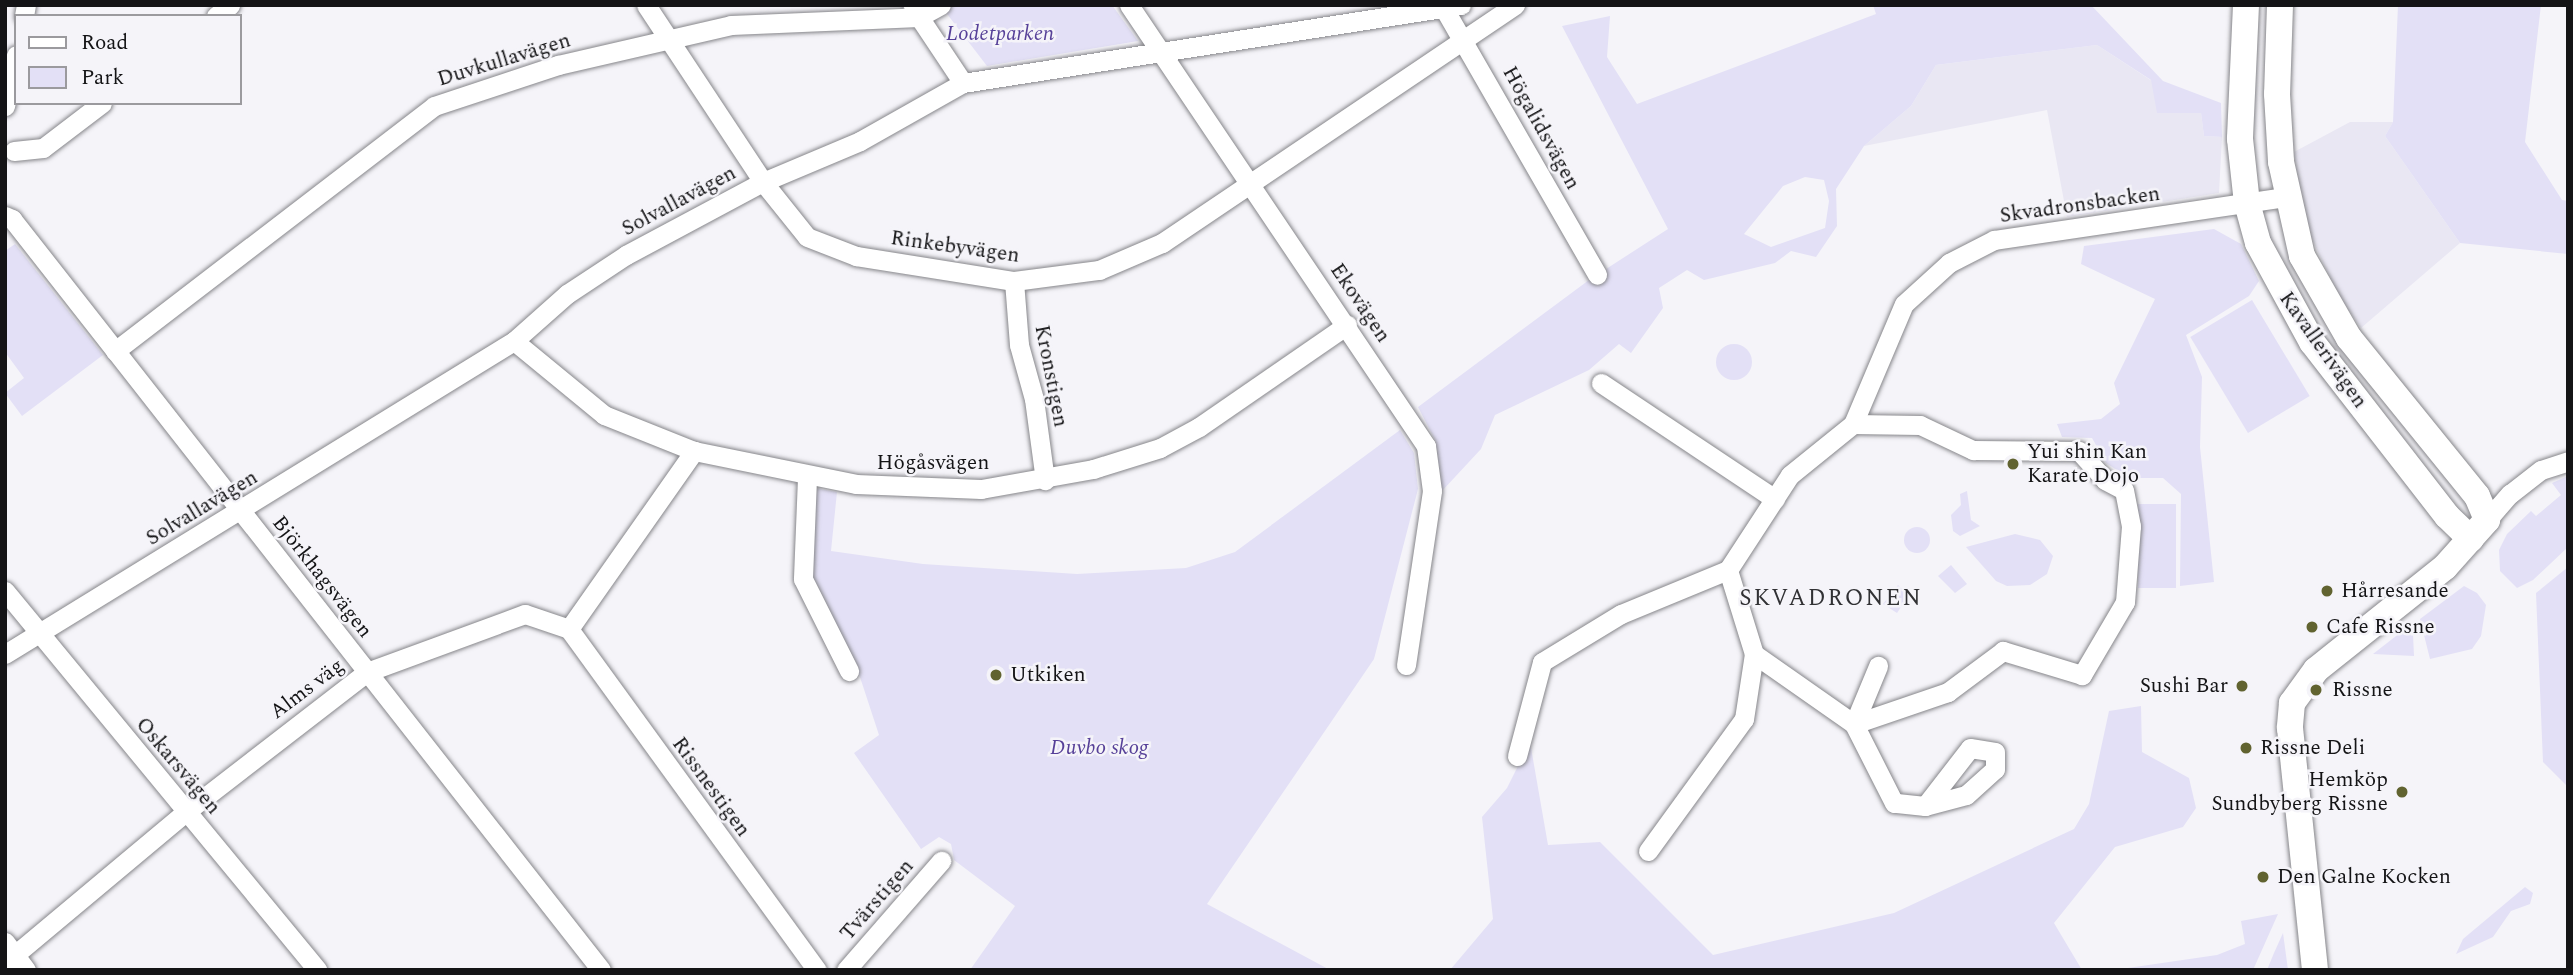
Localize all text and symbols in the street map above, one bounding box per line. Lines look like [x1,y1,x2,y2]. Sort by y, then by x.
legend [14,14,242,105]
park label: Lodetparken [946,21,1054,47]
text: Road [81,27,128,59]
street label: Duvkullavägen [434,28,574,92]
text: Park [81,62,124,94]
street label: Högalidsvägen [1497,62,1585,194]
street label: Solvallavägen [618,160,740,242]
street label: Skvadronsbacken [1998,181,2162,229]
street label: Rinkebyvägen [889,225,1021,269]
street label: Ekovägen [1324,259,1396,347]
street label: Kavallerivägen [2274,287,2372,413]
street label: Kronstigen [1029,323,1073,429]
place label: Yui shin Kan Karate Dojo [2027,439,2147,489]
street label: Högåsvägen [877,450,989,476]
marker: Yui shin Kan Karate Dojo [2005,456,2021,472]
street label: Solvallavägen [142,465,262,551]
street label: Björkhagsvägen [266,511,378,643]
place label: Hårresande [2341,578,2449,604]
marker: Hårresande [2319,583,2335,599]
district label: SKVADRONEN [1740,585,1922,613]
place label: Cafe Rissne [2326,614,2435,640]
marker: Cafe Rissne [2304,619,2320,635]
street label: Alms väg [265,653,349,725]
place label: Utkiken [1010,662,1086,688]
marker: Utkiken [988,667,1004,683]
place label: Sushi Bar [2140,673,2228,699]
place label: Rissne [2332,677,2393,703]
marker: Sushi Bar [2234,678,2250,694]
marker: Rissne [2306,680,2326,700]
street label: Oskarsvägen [130,712,226,820]
street label: Rissnestigen [666,732,756,842]
park label: Duvbo skog [1050,735,1148,761]
place label: Rissne Deli [2260,735,2365,761]
marker: Rissne Deli [2238,740,2254,756]
place label: Hemköp Sundbyberg Rissne [2211,767,2388,817]
marker: Hemköp Sundbyberg Rissne [2394,784,2410,800]
street label: Tvärstigen [835,854,919,946]
place label: Den Galne Kocken [2277,864,2451,890]
marker: Den Galne Kocken [2255,869,2271,885]

